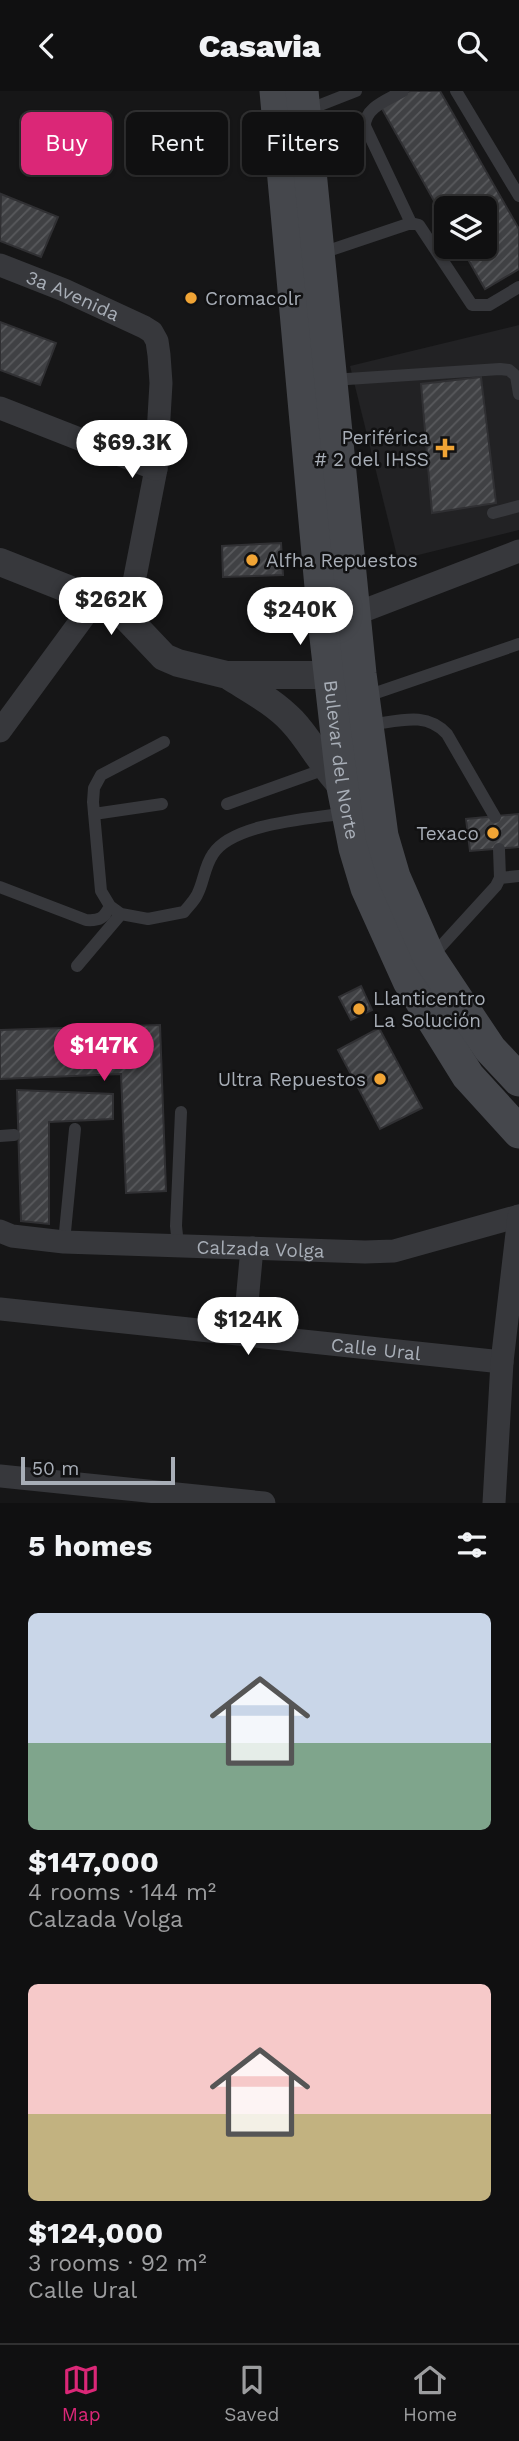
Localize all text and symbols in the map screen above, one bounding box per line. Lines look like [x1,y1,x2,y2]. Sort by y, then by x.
icon: back [28,27,66,65]
text: Casavia [198,27,321,65]
icon: search [453,27,491,65]
chip: Buy [21,112,112,175]
chip: Rent [126,112,228,175]
chip: Filters [242,112,364,175]
map controls [434,196,497,259]
button: layers [434,196,497,259]
street label: 3a Avenida [23,265,123,326]
place label: Cromacolr [205,287,302,310]
marker: Cromacolr [183,290,199,306]
pin: $69.3K [75,421,189,480]
place label: Periférica # 2 del IHSS [314,426,429,471]
text: $69.3K [92,429,172,456]
marker: Periférica # 2 del IHSS [435,438,455,458]
place label: Alfha Repuestos [266,549,418,572]
marker: Alfha Repuestos [244,552,260,568]
pin: $262K [62,577,160,637]
text: $262K [75,586,147,613]
pin: $240K [251,587,349,647]
text: $240K [263,596,337,623]
street label: Bulevar del Norte [319,679,364,841]
place label: Texaco [416,822,479,845]
marker: Texaco [485,825,501,841]
place label: Llanticentro La Solución [373,987,486,1032]
marker: Llanticentro La Solución [351,1001,367,1017]
pin: $147K [55,1023,153,1083]
text: $147K [70,1032,138,1059]
place label: Ultra Repuestos [218,1068,366,1091]
marker: Ultra Repuestos [372,1071,388,1087]
street label: Calzada Volga [196,1235,325,1263]
pin: $124K [199,1297,297,1357]
text: $124K [214,1306,282,1333]
street label: Calle Ural [330,1333,422,1365]
scale bar [21,1454,175,1486]
text: 50 m [32,1457,79,1480]
icon: filters [453,1526,491,1564]
text: 5 homes [28,1528,152,1563]
icon: home [197,1658,323,1784]
text: $147,000 [28,1844,159,1879]
text: 4 rooms · 144 m² [28,1879,216,1906]
text: Calzada Volga [28,1906,183,1933]
icon: home [197,2029,323,2155]
text: $124,000 [28,2215,163,2250]
text: 3 rooms · 92 m² [28,2250,207,2277]
text: Calle Ural [28,2277,137,2304]
tab: Map [62,2361,101,2426]
tab: Saved [224,2361,279,2426]
tab: Home [403,2361,457,2426]

